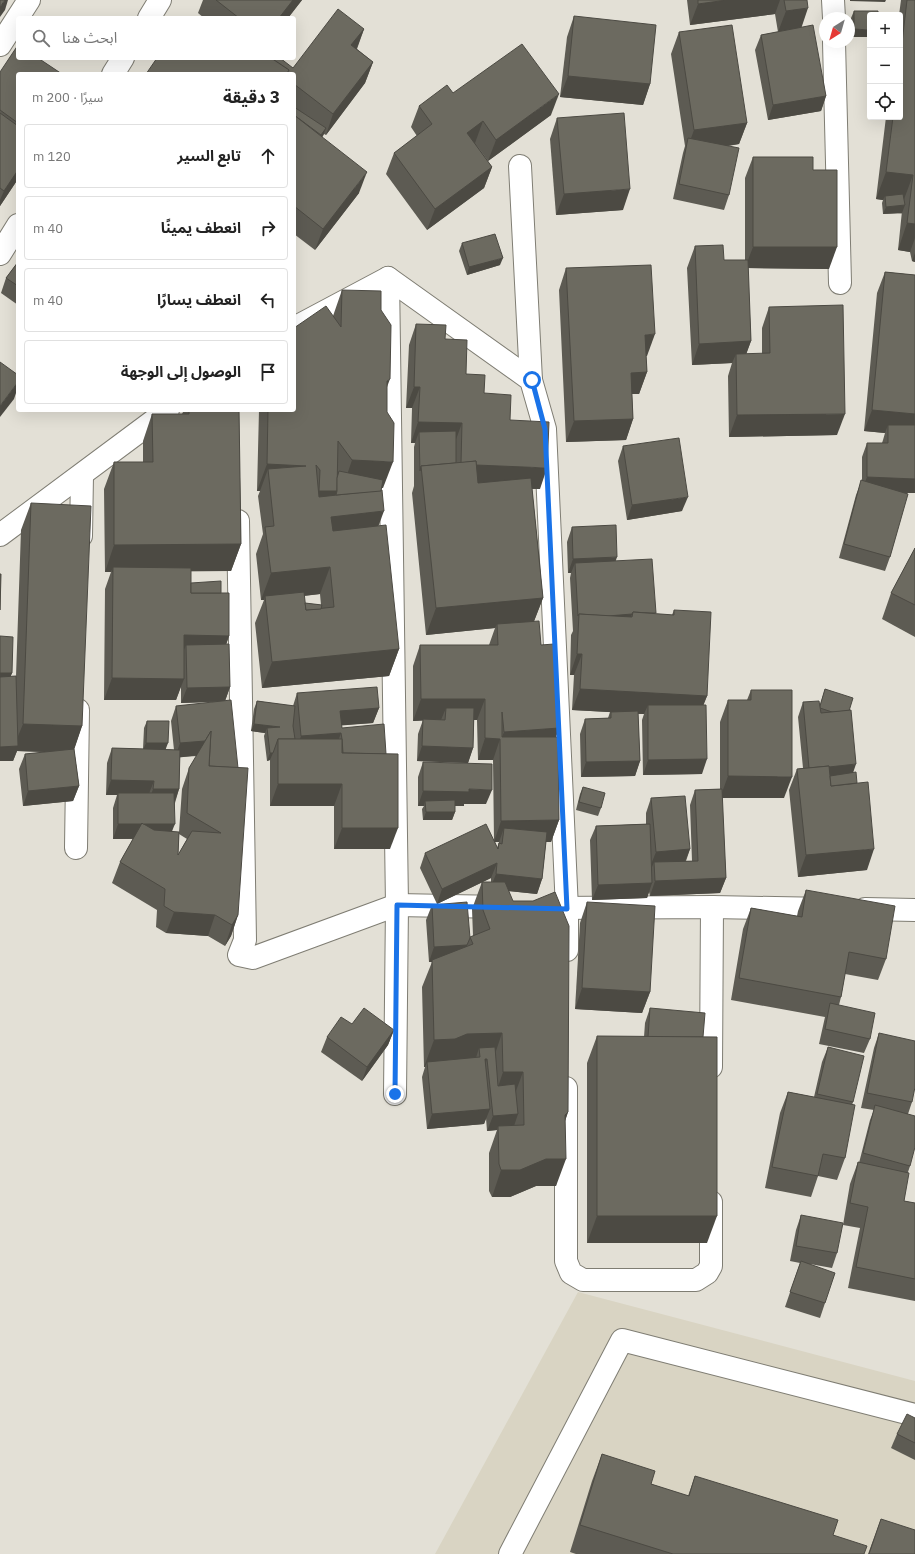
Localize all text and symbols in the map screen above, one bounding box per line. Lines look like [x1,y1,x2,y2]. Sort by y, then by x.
north arrow [819,12,855,48]
map controls [867,12,903,120]
button: + [867,12,903,48]
search box [16,16,296,60]
icon: search [30,27,52,49]
text: ابحث هنا [62,28,117,47]
button: − [867,48,903,84]
button: locate [867,84,903,120]
text: 3 دقيقة [223,86,280,108]
text: سيرًا · 200 m [32,89,103,106]
icon: ahead [257,145,279,167]
text: تابع السير [177,146,241,165]
text: 120 m [33,148,71,165]
icon: right [257,217,279,239]
text: انعطف يمينًا [161,218,241,237]
text: 40 m [33,220,63,237]
icon: left [257,289,279,311]
text: انعطف يسارًا [157,290,241,309]
text: 40 m [33,292,63,309]
icon: arrive [257,361,279,383]
text: الوصول إلى الوجهة [121,362,241,381]
route start [523,371,541,389]
route end [386,1085,404,1103]

